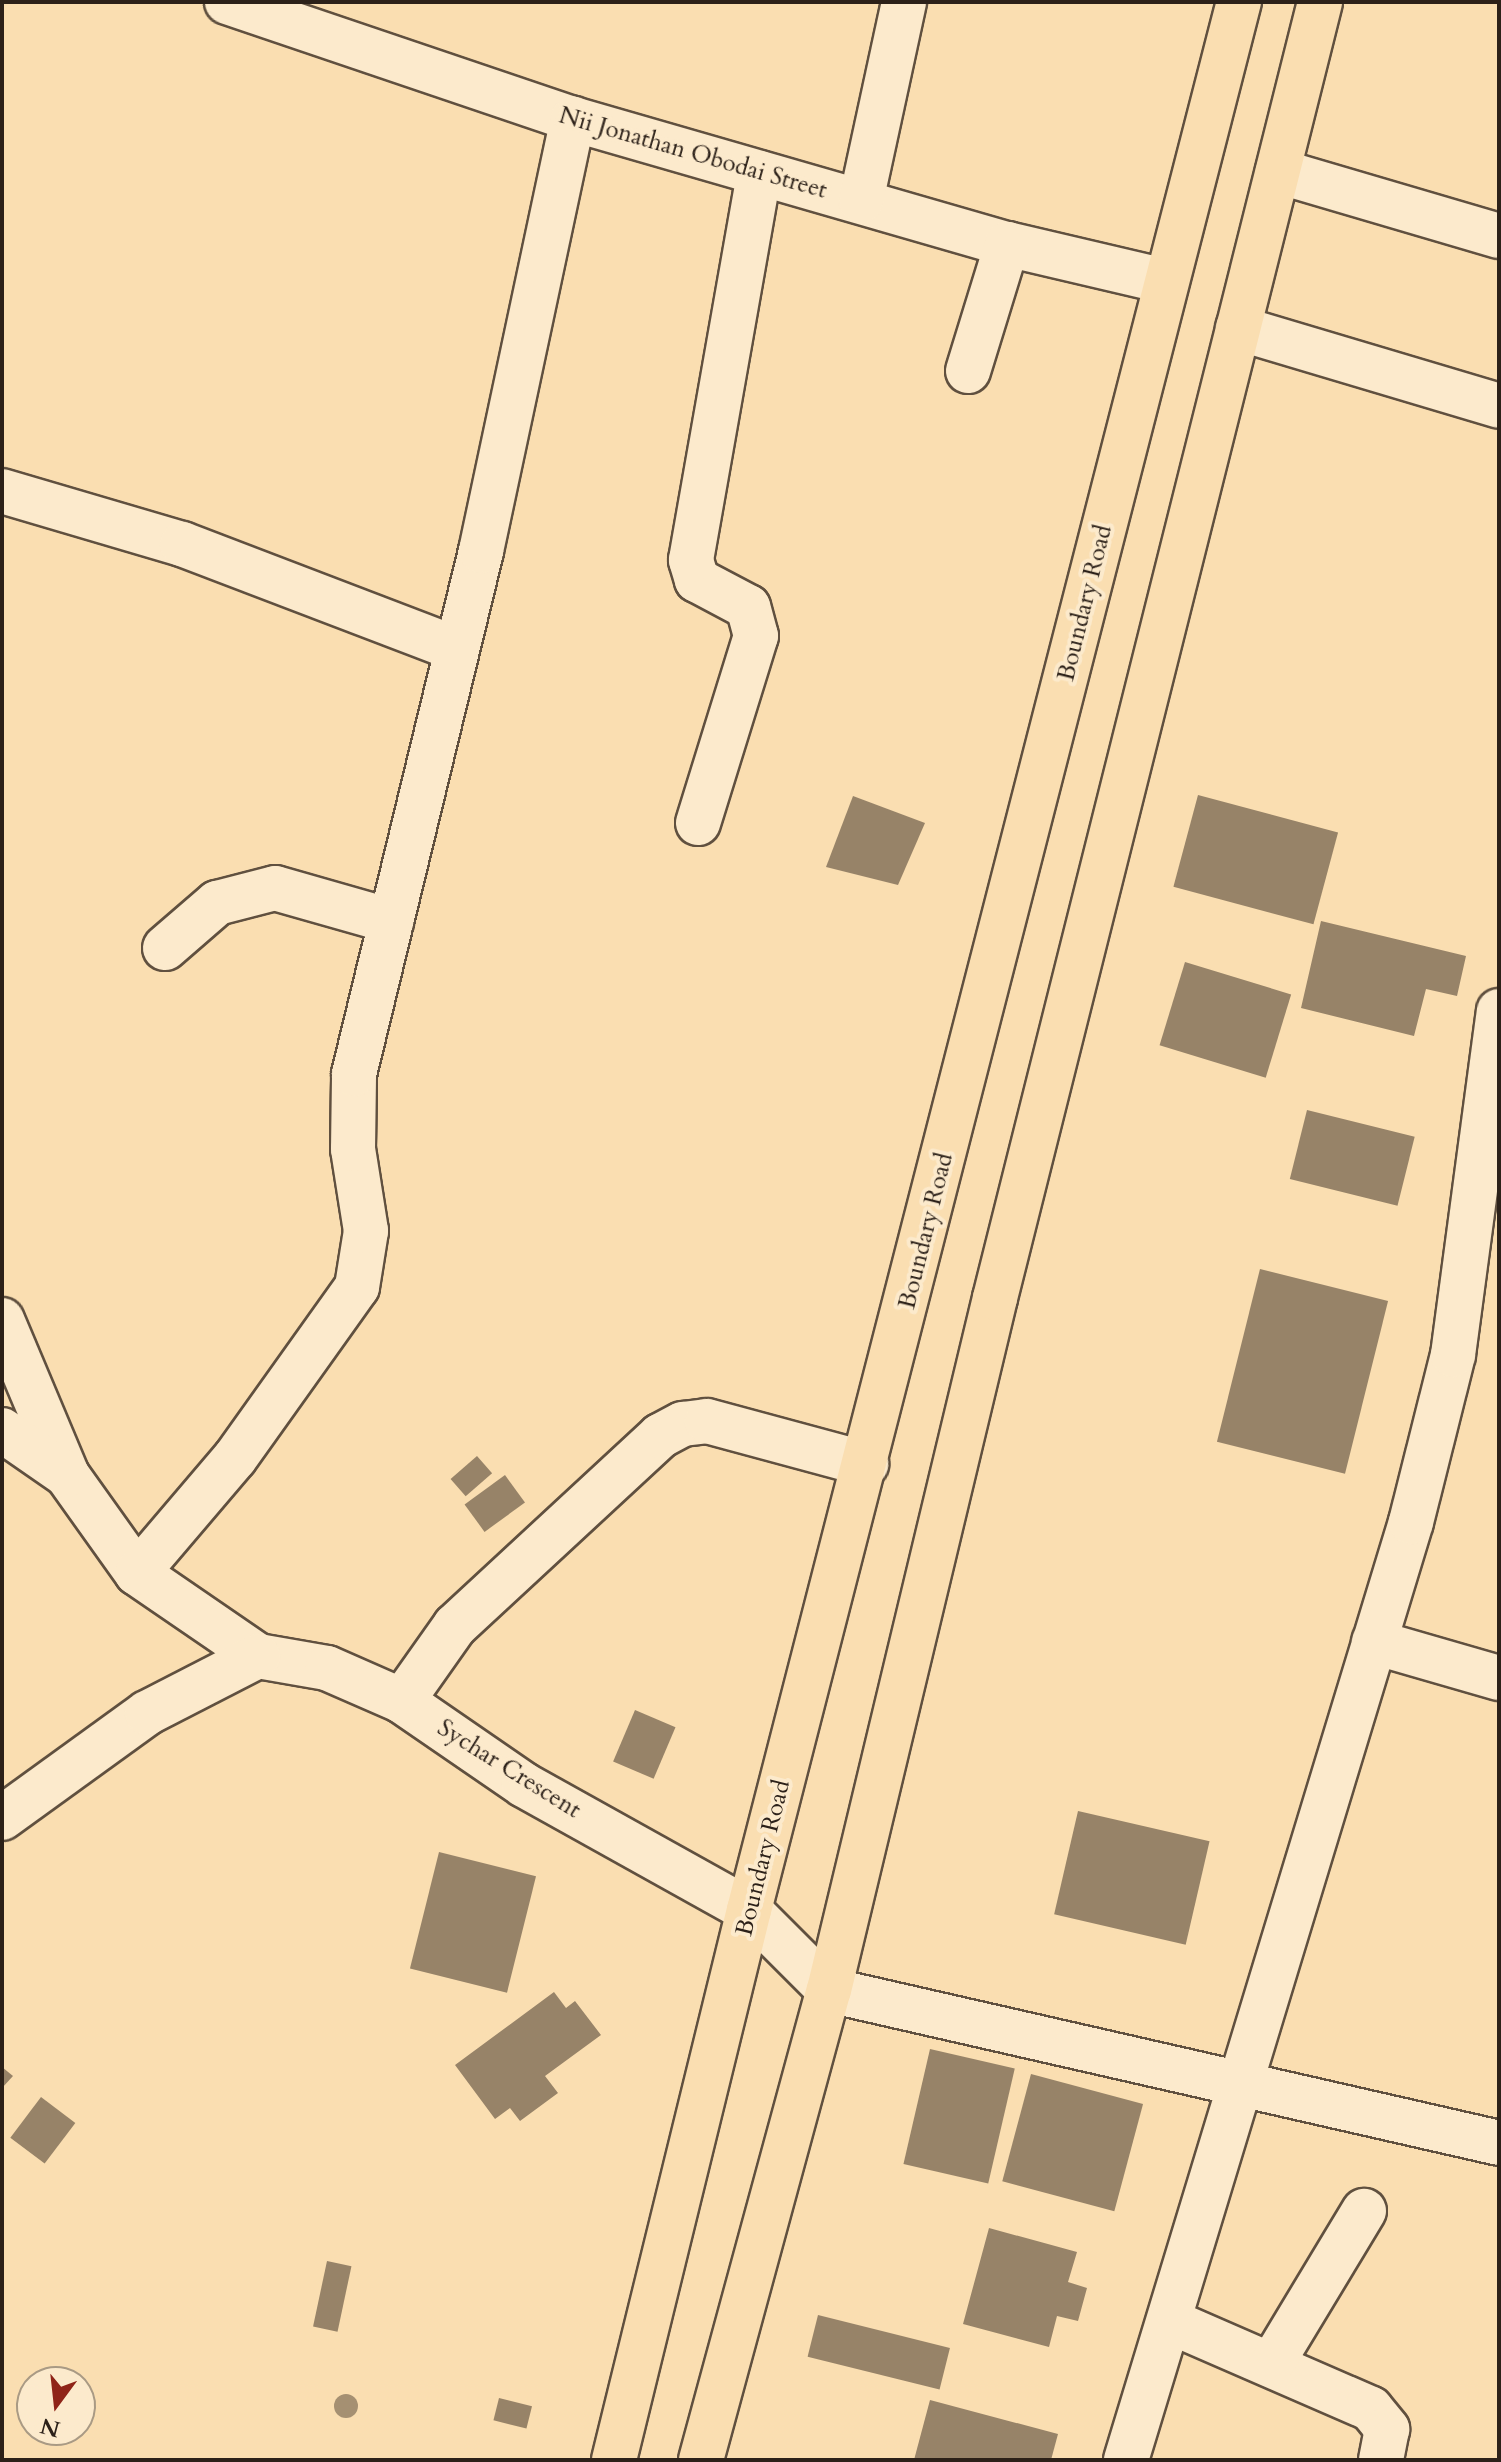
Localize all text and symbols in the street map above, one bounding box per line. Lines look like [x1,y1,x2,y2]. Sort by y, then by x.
street label: Nii Jonathan Obodai Street [556,101,830,205]
street label: Boundary Road [1052,522,1118,684]
street label: Boundary Road [893,1150,959,1312]
street label: Sychar Crescent [432,1713,586,1825]
street label: Boundary Road [730,1777,796,1939]
north arrow [16,2366,96,2446]
text: N [37,2410,63,2444]

